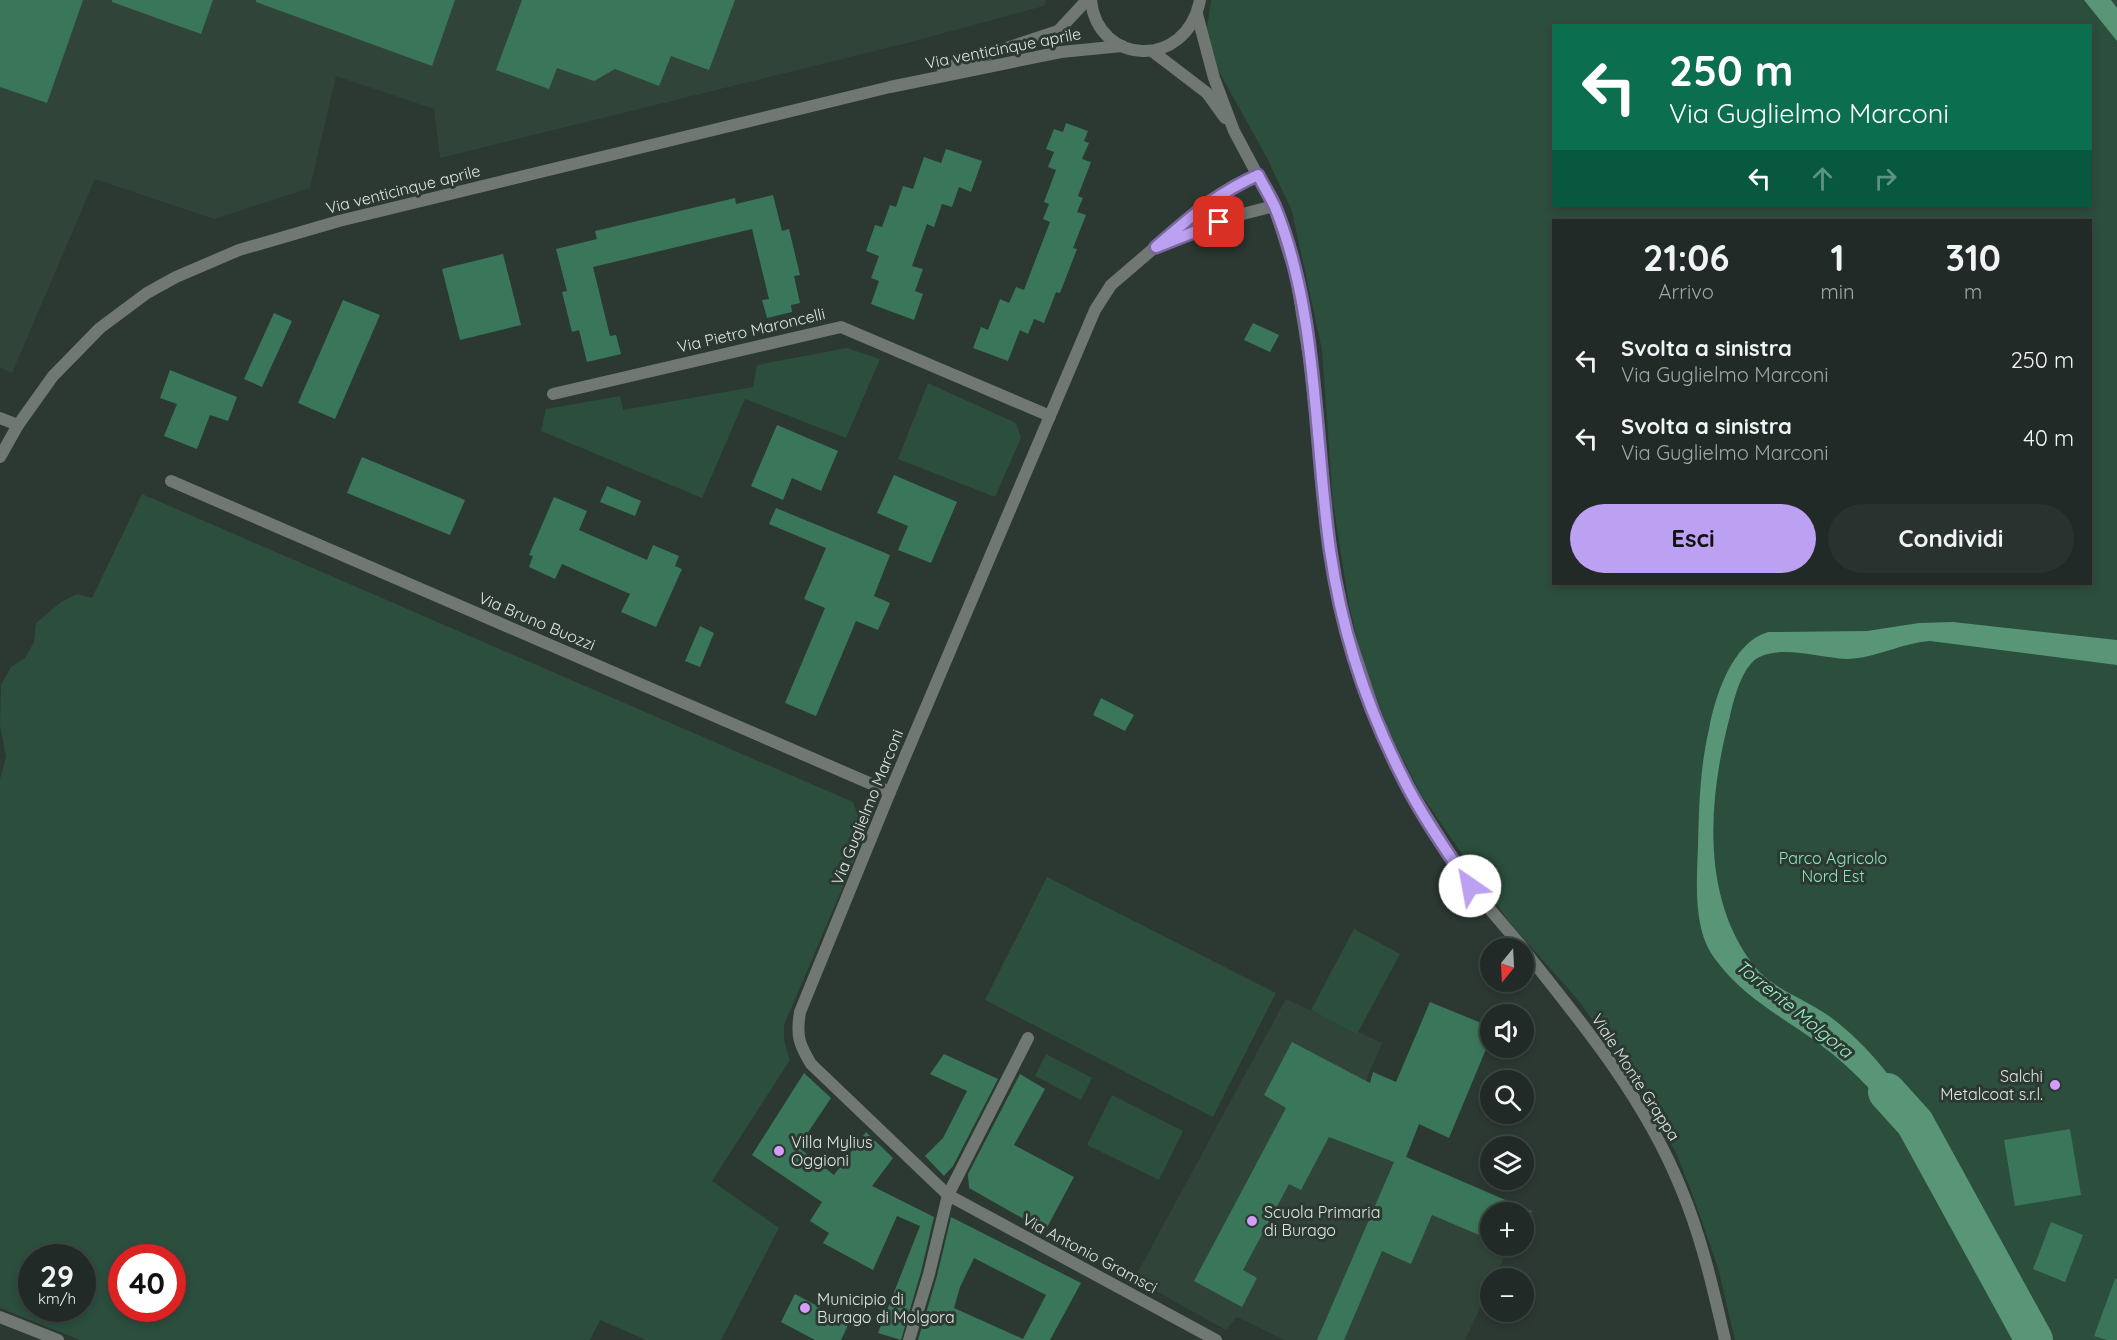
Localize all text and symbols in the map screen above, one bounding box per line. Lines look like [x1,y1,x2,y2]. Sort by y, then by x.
street label: Via venticinque aprile [923,23,1083,73]
text: 250 m [1669,44,1793,97]
icon: left [1570,48,1648,126]
text: Via Guglielmo Marconi [1669,96,1949,130]
street label: Via venticinque aprile [324,160,482,218]
icon: left [1743,162,1776,195]
icon: ahead [1806,162,1839,195]
icon: right [1869,162,1902,195]
pin [1193,196,1244,247]
icon: arrive [1202,205,1235,238]
text: 21:06 [1643,235,1729,280]
text: 1 [1830,235,1844,280]
text: 310 [1946,235,2001,280]
text: Arrivo [1659,279,1714,304]
text: min [1820,279,1854,304]
text: m [1964,279,1982,304]
street label: Via Pietro Maroncelli [675,303,827,357]
text: Svolta a sinistra [1621,334,1792,362]
icon: left [1570,344,1603,377]
text: 250 m [2011,346,2074,374]
text: Via Guglielmo Marconi [1621,362,1828,387]
text: Svolta a sinistra [1621,412,1792,440]
icon: left [1570,422,1603,455]
text: 40 m [2023,424,2074,452]
text: Via Guglielmo Marconi [1621,440,1828,465]
button: Esci [1570,504,1816,573]
button: Condividi [1828,504,2074,573]
street label: Via Bruno Buozzi [476,587,598,655]
street label: Via Guglielmo Marconi [827,726,907,888]
park label: Parco Agricolo Nord Est [1779,848,1887,886]
position arrow [1438,854,1502,918]
north arrow [1480,938,1534,992]
map controls [1480,938,1534,1322]
water label: Torrente Molgora [1731,954,1858,1063]
button: sound [1480,1004,1534,1058]
street label: Viale Monte Grappa [1587,1010,1685,1144]
place label: Salchi Metalcoat s.r.l. [1940,1066,2043,1104]
button: search [1480,1070,1534,1124]
marker: Salchi Metalcoat s.r.l. [2048,1078,2062,1092]
place label: Villa Mylius Oggioni [791,1132,873,1170]
button: layers [1480,1136,1534,1190]
marker: Villa Mylius Oggioni [772,1144,786,1158]
place label: Scuola Primaria di Burago [1264,1202,1380,1240]
button: + [1480,1202,1534,1256]
street label: Via Antonio Gramsci [1019,1209,1161,1297]
marker: Scuola Primaria di Burago [1245,1214,1259,1228]
speed limit sign: 40 [108,1244,186,1322]
text: 29 [40,1257,74,1295]
button: − [1480,1268,1534,1322]
text: km/h [38,1289,76,1308]
place label: Municipio di Burago di Molgora [817,1289,955,1327]
marker: Municipio di Burago di Molgora [798,1301,812,1315]

